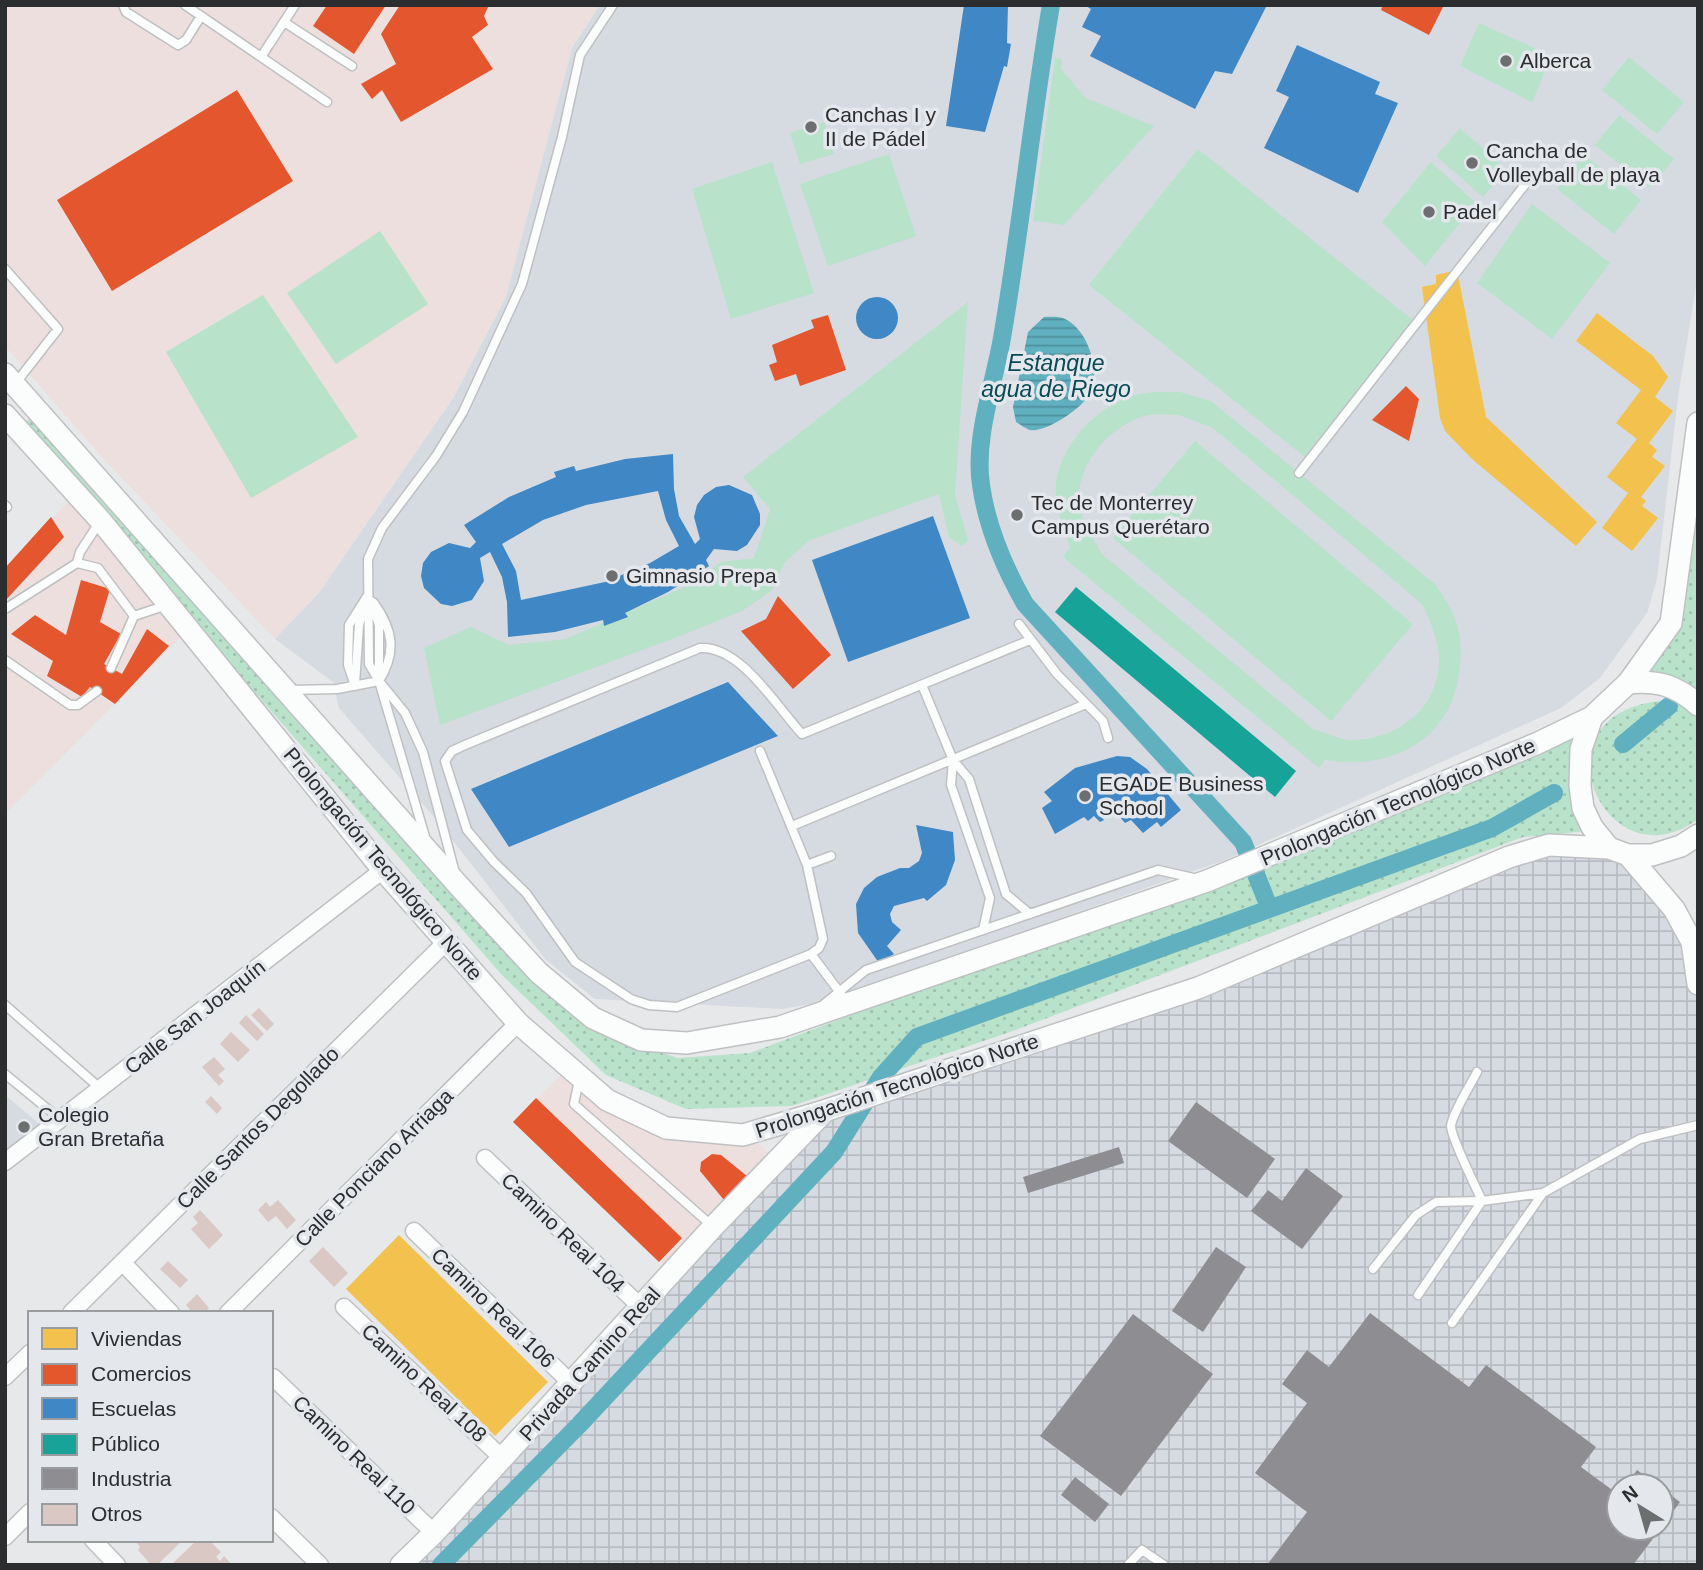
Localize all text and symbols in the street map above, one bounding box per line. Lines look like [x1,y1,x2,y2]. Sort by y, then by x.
place label: Alberca [1520,49,1592,72]
marker: Alberca [1498,53,1514,69]
place label: Canchas I y II de Pádel [825,103,936,150]
marker: Canchas I y II de Pádel [803,119,819,135]
place label: Cancha de Volleyball de playa [1486,139,1660,186]
marker: Cancha de Volleyball de playa [1464,155,1480,171]
place label: Padel [1443,200,1497,223]
marker: Padel [1421,204,1437,220]
water label: Estanque agua de Riego [981,350,1131,402]
place label: Tec de Monterrey Campus Querétaro [1031,491,1210,538]
marker: Tec de Monterrey Campus Querétaro [1009,507,1025,523]
place label: Gimnasio Prepa [626,564,777,587]
marker: Gimnasio Prepa [604,568,620,584]
street label: Prolongación Tecnológico Norte [1257,733,1539,870]
street label: Prolongación Tecnológico Norte [279,743,487,984]
place label: EGADE Business School [1099,772,1264,819]
marker: EGADE Business School [1077,788,1093,804]
street label: Calle San Joaquín [120,955,269,1078]
street label: Prolongación Tecnológico Norte [752,1029,1041,1142]
street label: Calle Santos Degollado [172,1042,343,1213]
street label: Calle Ponciano Arriaga [290,1084,458,1251]
place label: Colegio Gran Bretaña [38,1103,164,1150]
marker: Colegio Gran Bretaña [16,1119,32,1135]
street label: Camino Real 104 [497,1168,630,1297]
street label: Camino Real 106 [427,1243,560,1372]
street label: Privada Camino Real [515,1282,665,1445]
legend [28,1311,273,1542]
street label: Camino Real 108 [357,1319,492,1446]
text: Viviendas [91,1327,182,1350]
text: Comercios [91,1362,191,1385]
street label: Camino Real 110 [289,1391,420,1519]
text: Escuelas [91,1397,176,1420]
text: Público [91,1432,160,1455]
text: Industria [91,1467,172,1490]
north arrow [1605,1472,1675,1542]
text: N [1618,1481,1642,1506]
text: Otros [91,1502,142,1525]

